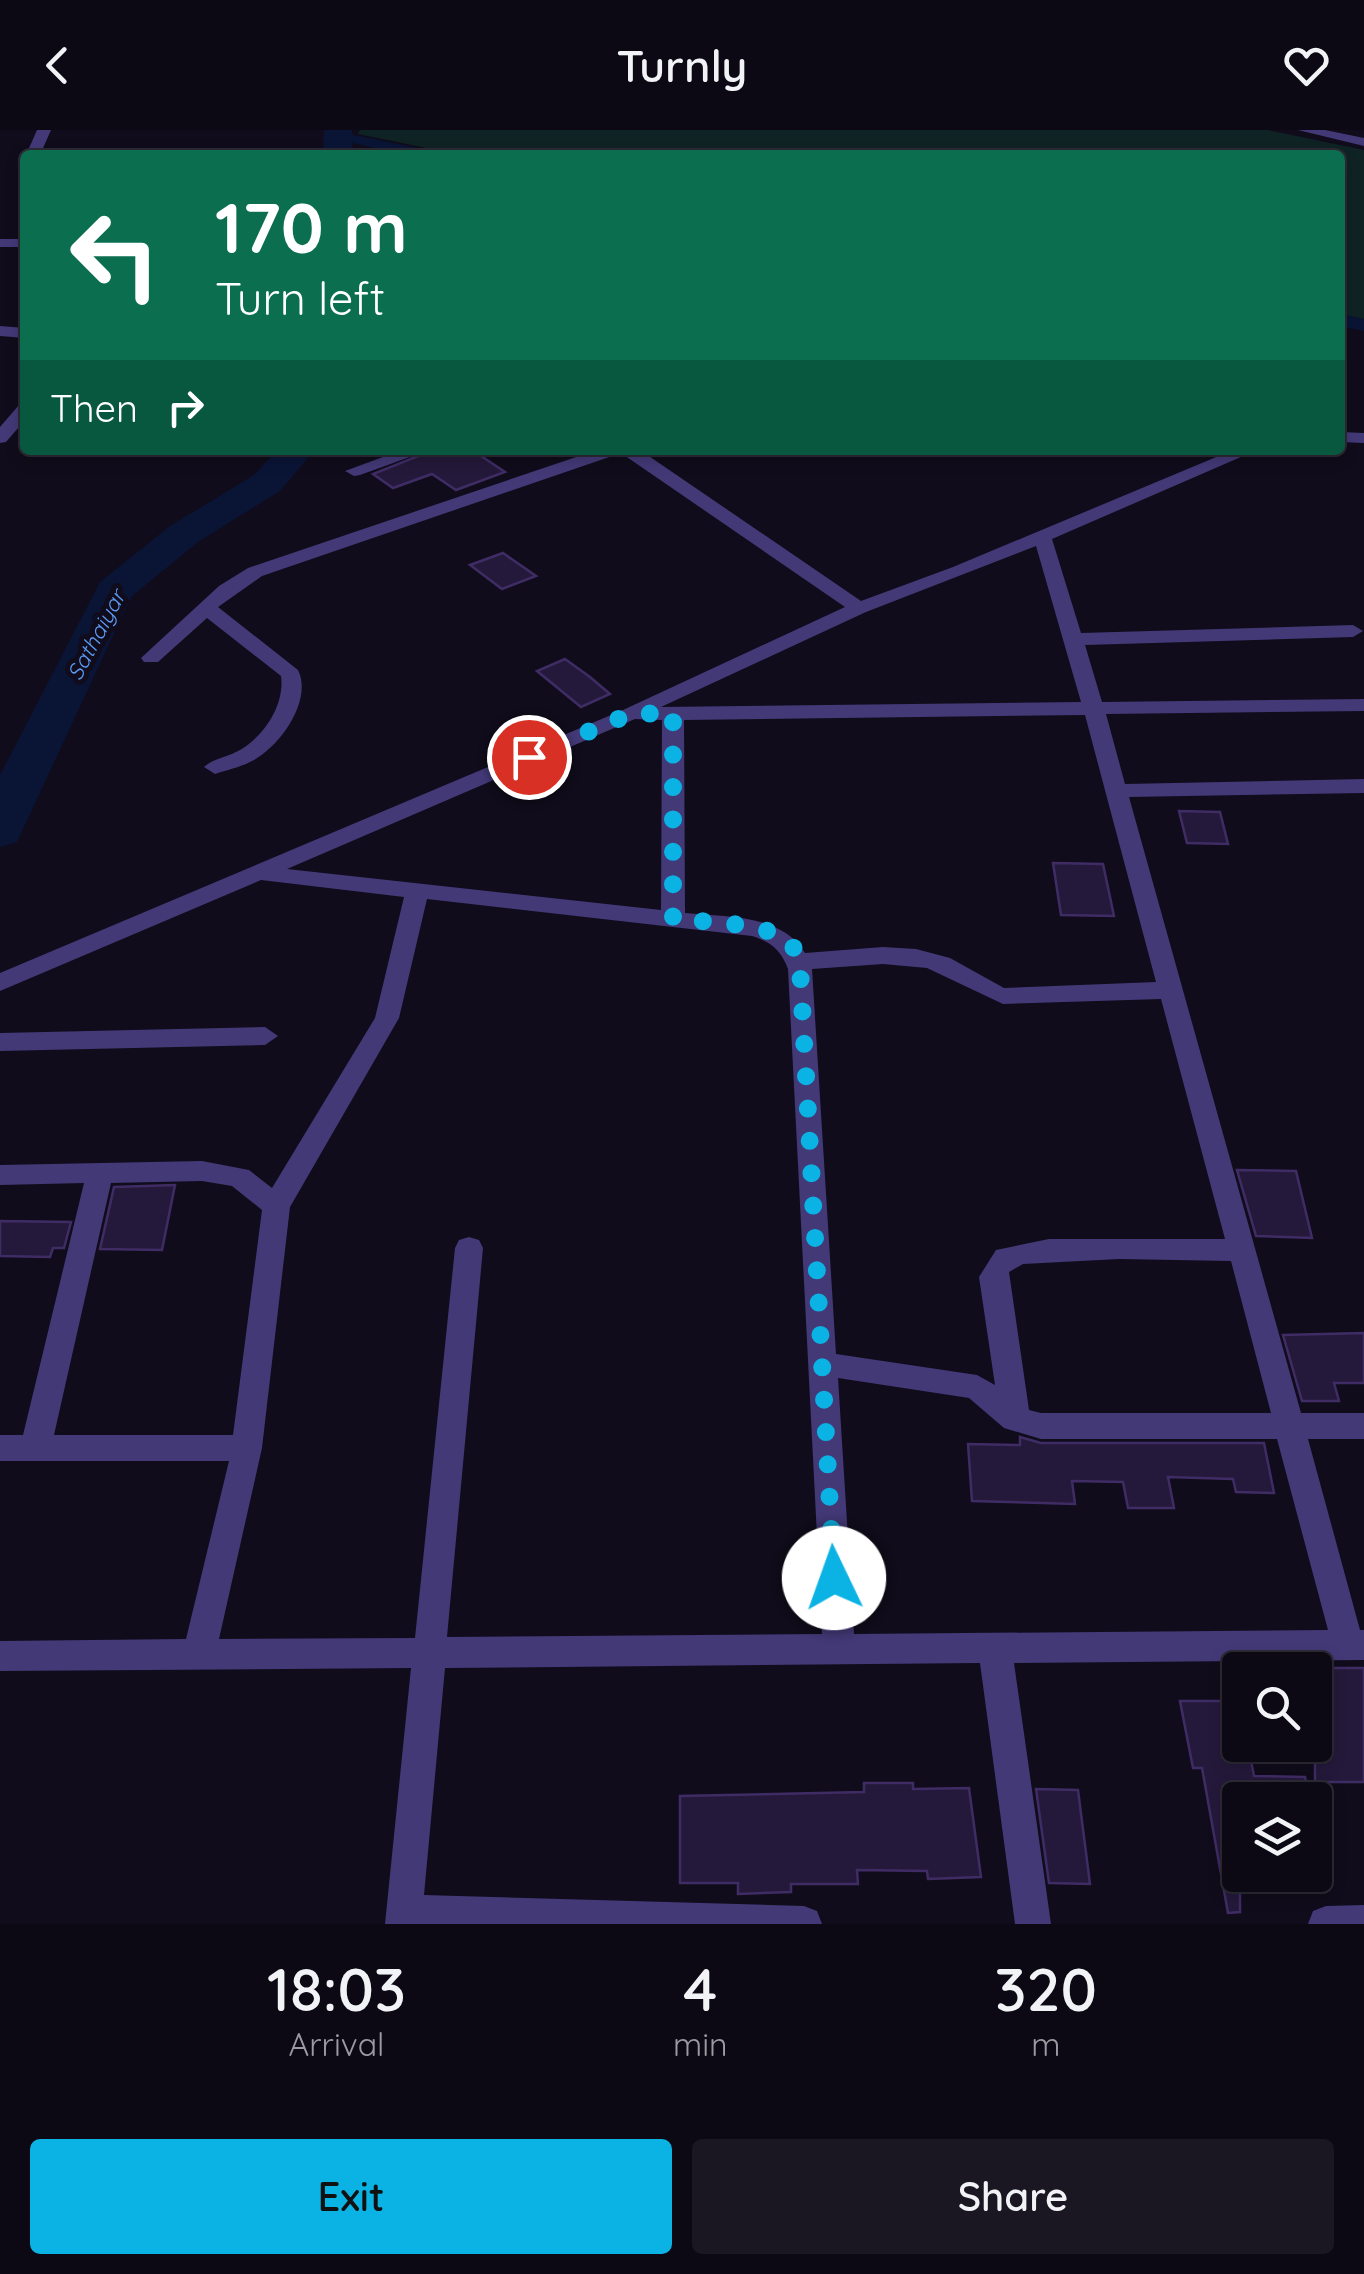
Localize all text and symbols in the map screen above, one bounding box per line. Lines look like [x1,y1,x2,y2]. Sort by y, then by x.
text: Turnly [617,37,748,93]
icon: back [30,38,85,93]
icon: heart [1279,38,1334,93]
text: 170 m [215,183,408,271]
icon: left [50,190,180,320]
text: Turn left [215,270,385,326]
icon: right [158,380,213,435]
text: Then [50,384,138,432]
water label: Sathaiyar [61,583,133,685]
pin [487,715,572,800]
icon: arrive [502,730,557,785]
position arrow [782,1526,886,1630]
map controls [1222,1652,1332,1892]
button: search [1222,1652,1332,1762]
button: layers [1222,1782,1332,1892]
text: 18:03 [267,1951,406,2026]
text: 4 [683,1951,717,2026]
text: 320 [995,1951,1097,2026]
text: Arrival [289,2024,384,2064]
text: min [673,2024,728,2064]
text: m [1031,2024,1060,2064]
button: Exit [30,2139,672,2254]
button: Share [692,2139,1334,2254]

